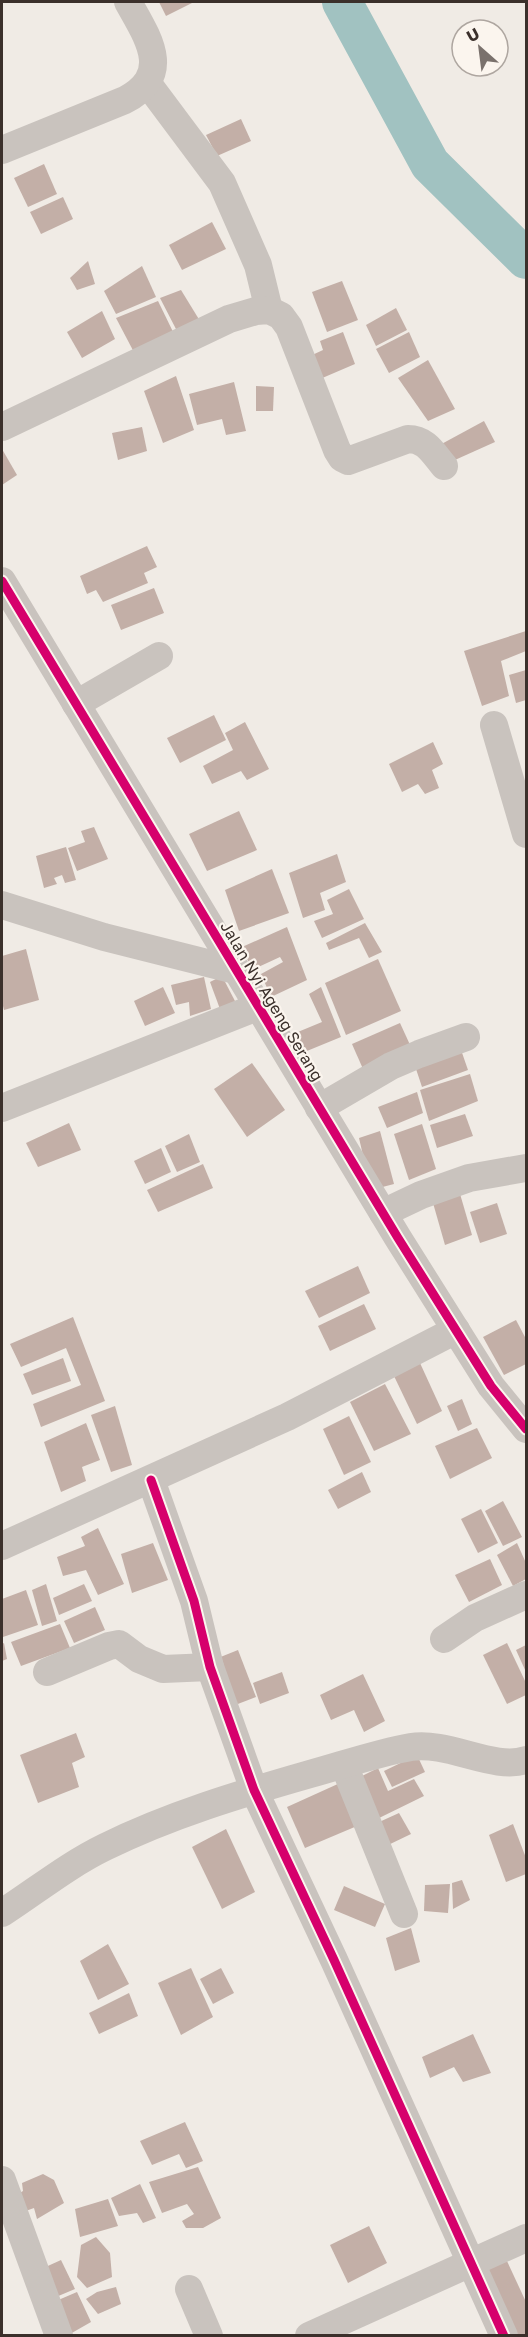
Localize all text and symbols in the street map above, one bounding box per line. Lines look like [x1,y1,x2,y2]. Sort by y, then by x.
north arrow [450,18,510,78]
text: U [463,23,483,46]
street label: Jalan Nyi Ageng Serang [216,917,328,1085]

